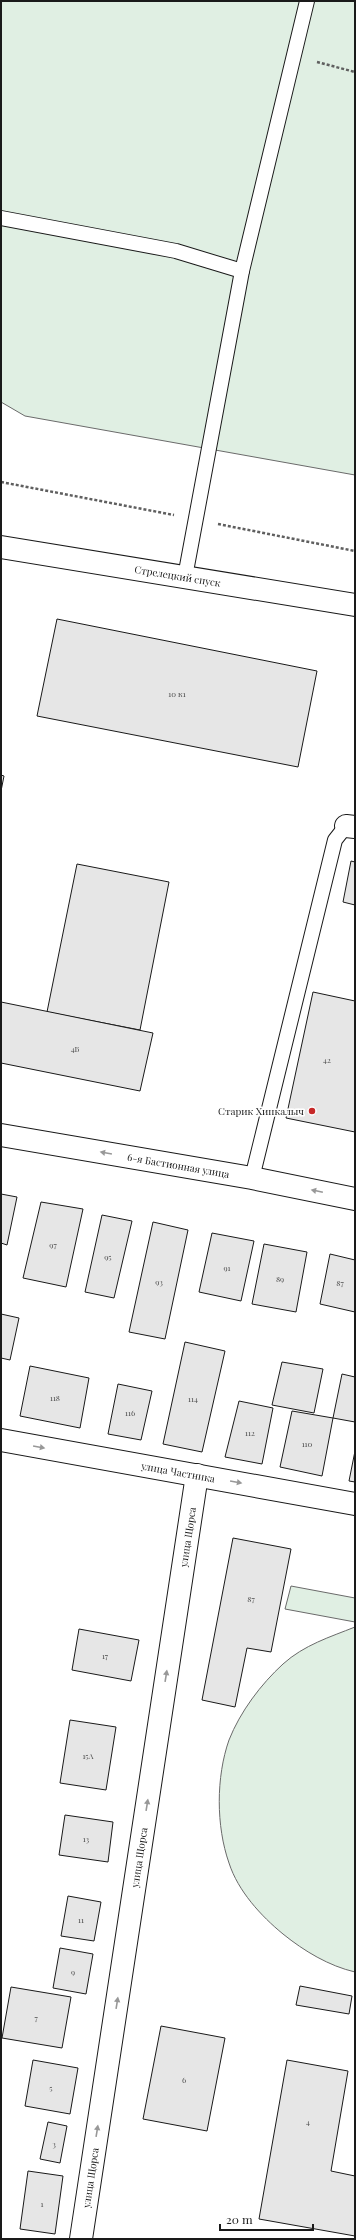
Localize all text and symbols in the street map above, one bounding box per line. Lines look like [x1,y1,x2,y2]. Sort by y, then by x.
street label: Стрелецкий спуск [133,562,222,590]
house number: 10 к1 [168,688,186,699]
house number: 4Б [71,1043,80,1054]
house number: 42 [323,1054,331,1065]
place label: Старик Хинкалыч [218,1104,304,1118]
marker: Старик Хинкалыч [307,1106,317,1116]
one-way arrow [100,1150,112,1156]
street label: 6-я Бастионная улица [126,1150,231,1181]
one-way arrow [311,1188,323,1194]
house number: 97 [49,1239,57,1250]
house number: 95 [104,1251,112,1262]
house number: 91 [223,1262,231,1273]
house number: 89 [276,1273,284,1284]
house number: 93 [155,1276,163,1287]
house number: 87 [336,1277,344,1288]
house number: 118 [50,1392,60,1403]
house number: 114 [188,1393,198,1404]
house number: 116 [125,1407,135,1418]
house number: 112 [245,1427,255,1438]
house number: 110 [302,1438,313,1449]
one-way arrow [33,1444,46,1450]
street label: улица Частника [139,1458,216,1486]
one-way arrow [230,1480,242,1486]
street label: улица Щорса [176,1506,199,1569]
house number: 87 [247,1593,255,1604]
house number: 17 [102,1650,109,1661]
one-way arrow [163,1670,169,1683]
house number: 15А [82,1750,95,1761]
one-way arrow [144,1799,150,1811]
street label: улица Щорса [127,1826,150,1889]
house number: 13 [83,1833,90,1844]
house number: 11 [78,1914,84,1925]
house number: 9 [71,1966,75,1977]
one-way arrow [114,1997,120,2009]
house number: 7 [34,2012,38,2023]
house number: 6 [182,2074,186,2085]
house number: 5 [49,2082,53,2093]
house number: 4 [306,2116,310,2127]
one-way arrow [94,2125,100,2137]
house number: 3 [52,2138,56,2149]
street label: улица Щорса [79,2147,102,2210]
house number: 1 [41,2198,44,2209]
scale bar [220,2206,313,2232]
text: 20 m [226,2211,253,2227]

